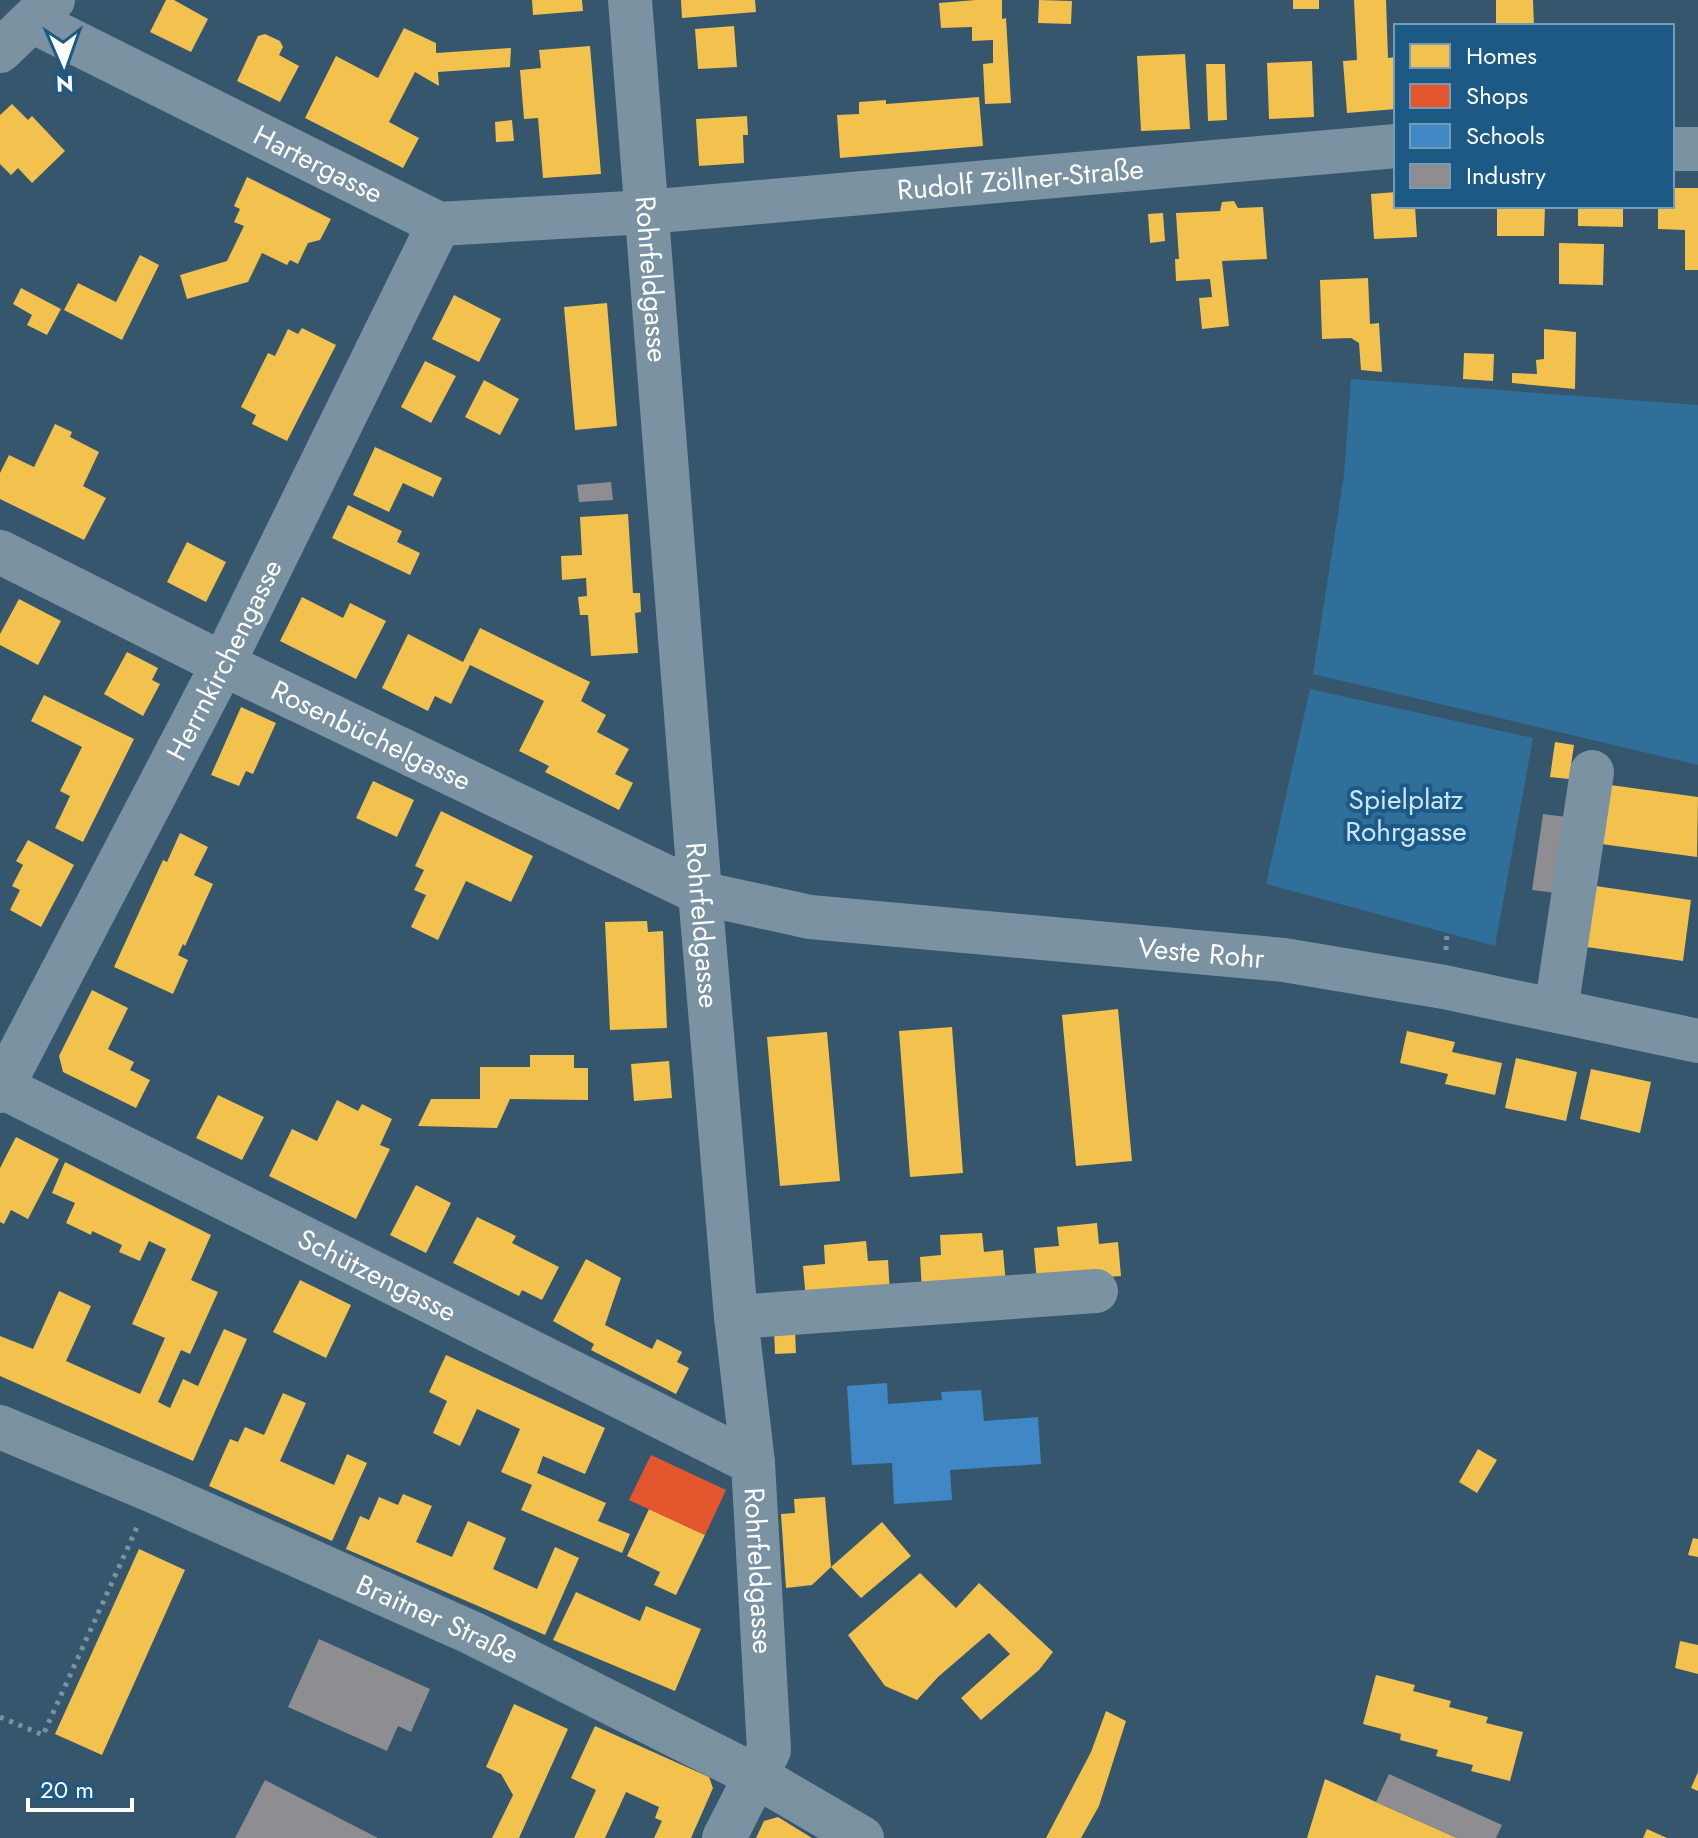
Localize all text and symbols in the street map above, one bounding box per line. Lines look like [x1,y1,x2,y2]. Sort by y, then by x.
north arrow [24,24,104,104]
legend [1394,24,1674,208]
text: Homes [1466,38,1537,73]
text: N [55,68,74,100]
text: Shops [1466,78,1528,113]
street label: Hartergasse [247,114,390,213]
text: Schools [1466,118,1545,153]
street label: Rudolf Zöllner-Straße [895,148,1145,210]
text: Industry [1466,158,1546,193]
street label: Rohrfeldgasse [625,194,679,364]
street label: Herrnkirchengasse [156,552,292,768]
street label: Rosenbüchelgasse [264,670,478,801]
park label: Spielplatz Rohrgasse [1345,779,1467,852]
street label: Rohrfeldgasse [676,841,730,1010]
street label: Veste Rohr [1136,926,1267,979]
street label: Schützengasse [291,1218,464,1332]
street label: Rohrfeldgasse [734,1486,784,1655]
street label: Braitner Straße [350,1564,526,1674]
scale bar [28,1762,132,1812]
text: 20 m [40,1772,94,1807]

